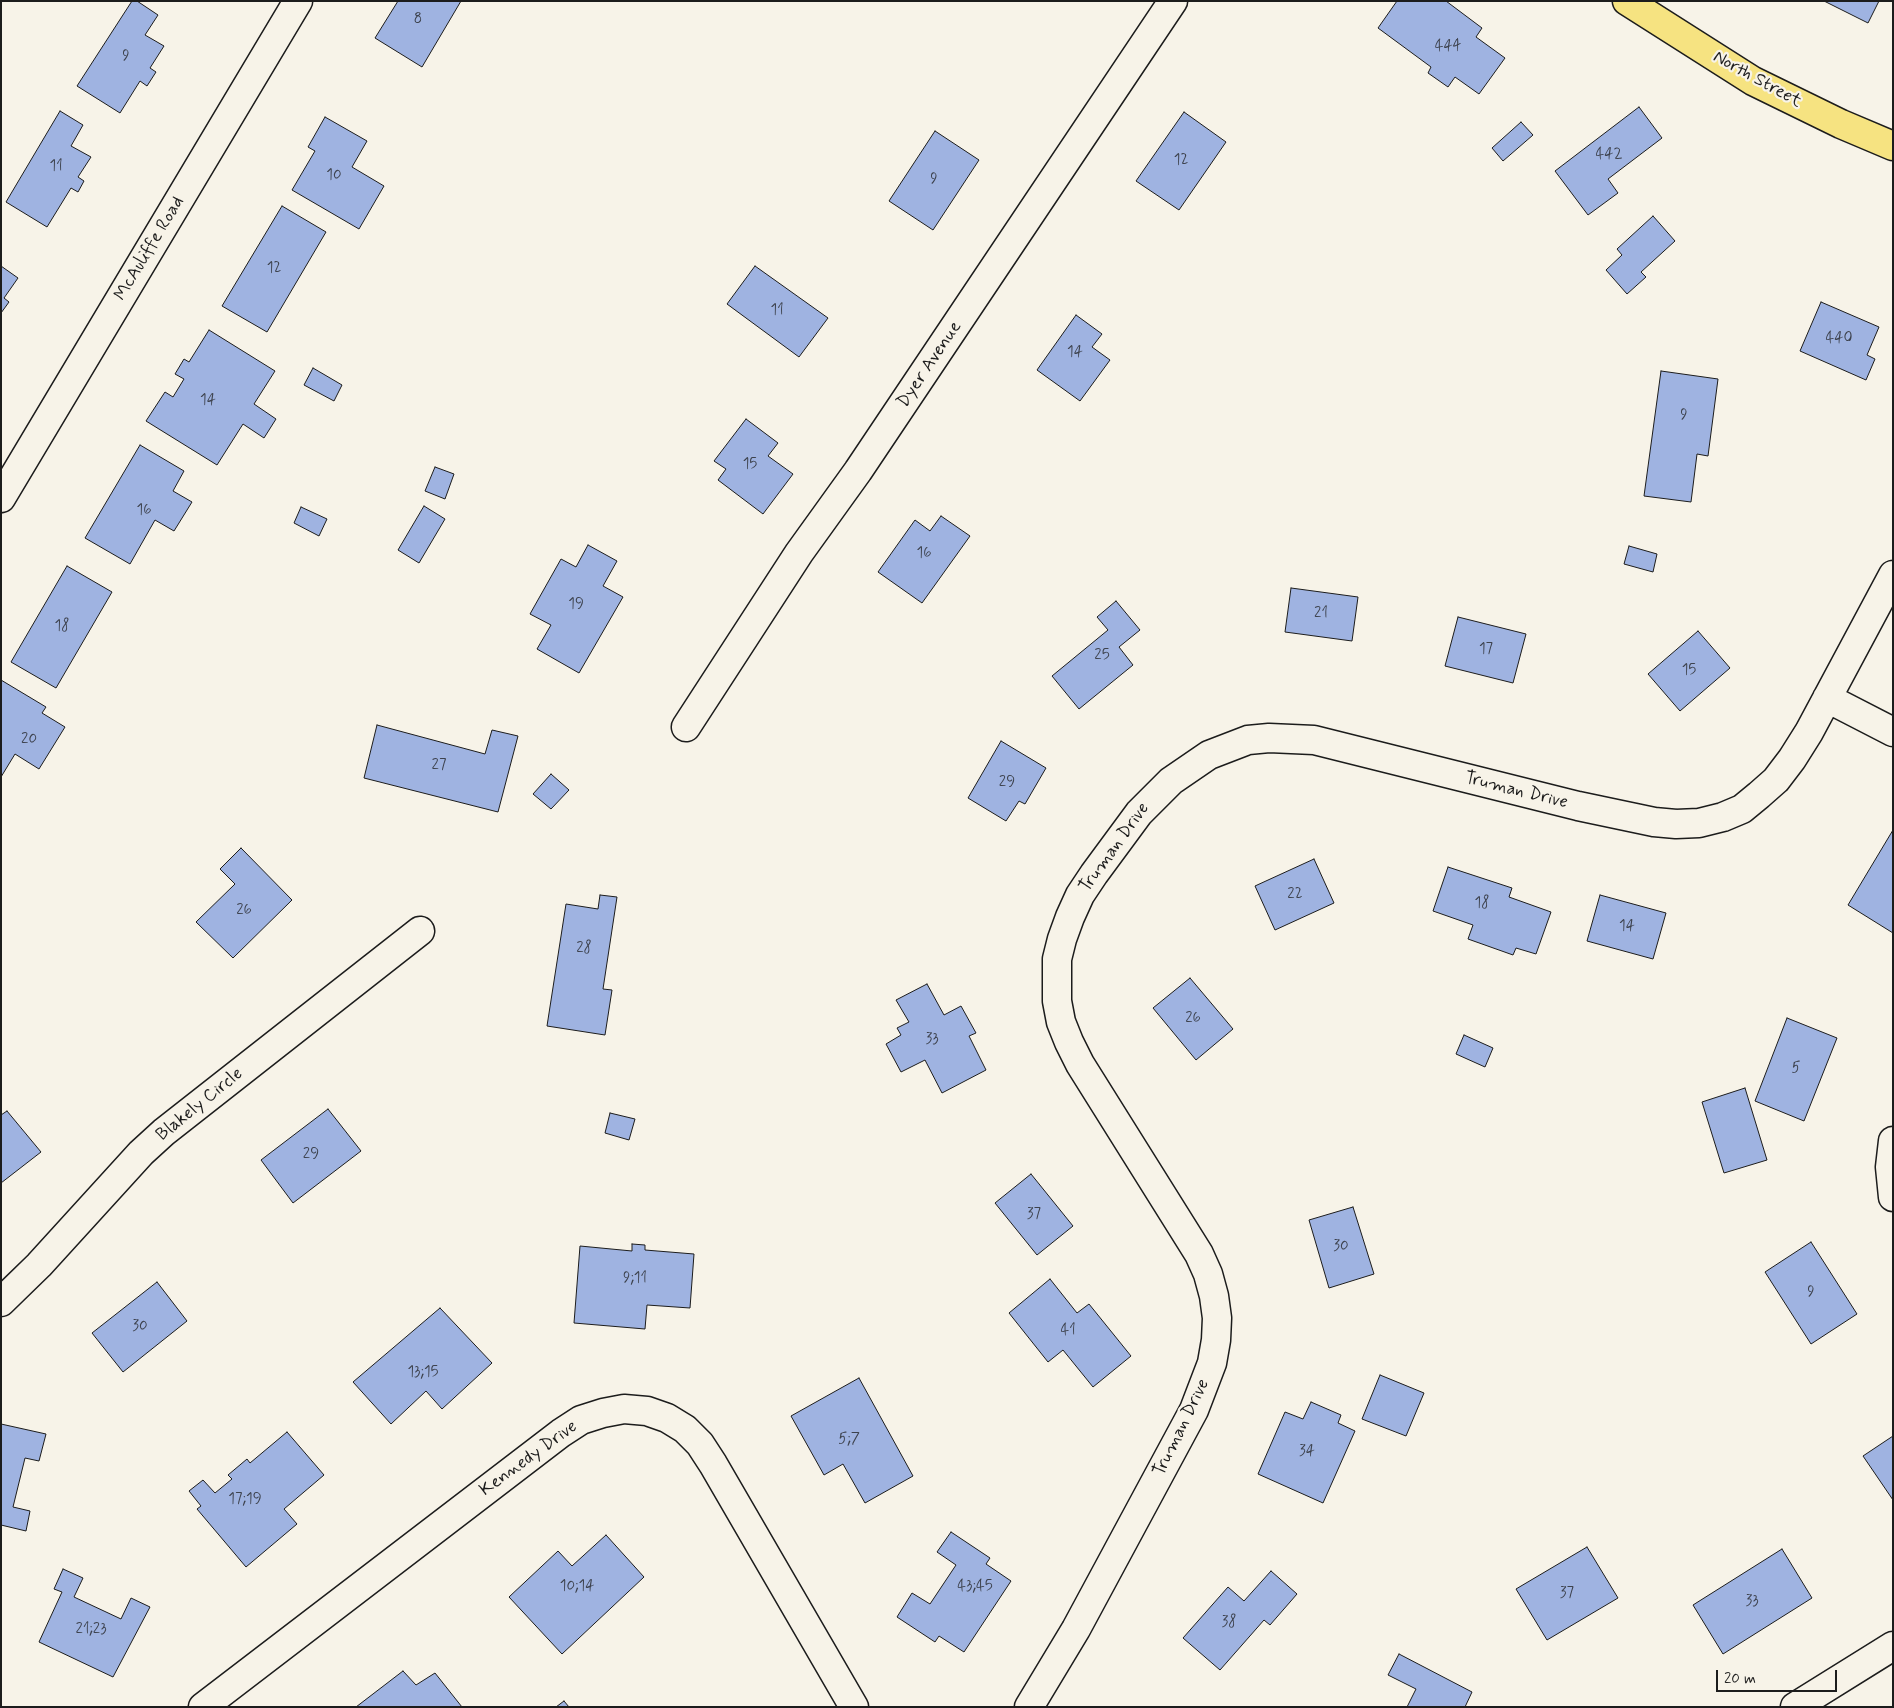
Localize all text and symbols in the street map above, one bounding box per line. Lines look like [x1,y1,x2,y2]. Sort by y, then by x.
house number: 8 [414,11,422,29]
house number: 444 [1435,38,1461,56]
street label: North Street [1709,47,1805,113]
house number: 9 [122,48,130,66]
house number: 442 [1596,146,1622,164]
house number: 12 [1174,152,1188,170]
house number: 11 [49,158,63,176]
house number: 10 [326,167,342,185]
house number: 9 [930,171,938,189]
street label: McAuliffe Road [110,193,190,305]
house number: 12 [267,260,281,278]
house number: 11 [770,302,784,320]
street label: Dyer Avenue [893,317,967,413]
house number: 440 [1826,330,1852,348]
house number: 14 [1067,344,1083,362]
house number: 14 [200,392,216,410]
house number: 9 [1680,407,1688,425]
house number: 15 [743,456,757,474]
house number: 16 [137,502,151,520]
house number: 16 [917,545,931,563]
house number: 19 [568,596,584,614]
house number: 21 [1314,605,1328,623]
house number: 18 [55,618,69,636]
house number: 17 [1479,641,1493,659]
house number: 25 [1094,647,1110,665]
house number: 15 [1682,662,1696,680]
house number: 20 [21,731,37,749]
house number: 27 [432,757,446,775]
street label: Truman Drive [1462,768,1570,814]
house number: 29 [999,774,1015,792]
street label: Truman Drive [1075,799,1155,897]
house number: 22 [1287,886,1303,904]
house number: 18 [1475,895,1489,913]
house number: 26 [236,902,252,920]
house number: 14 [1619,918,1635,936]
house number: 28 [576,940,592,958]
house number: 26 [1185,1010,1201,1028]
house number: 33 [925,1031,939,1049]
house number: 5 [1792,1060,1800,1078]
street label: Blakely Circle [152,1064,248,1146]
house number: 29 [303,1146,319,1164]
house number: 37 [1027,1206,1041,1224]
house number: 30 [1333,1238,1349,1256]
house number: 9;11 [623,1270,647,1288]
house number: 9 [1807,1284,1815,1302]
house number: 30 [132,1318,148,1336]
house number: 41 [1060,1322,1076,1340]
house number: 13;15 [407,1364,439,1382]
street label: Truman Drive [1149,1376,1215,1480]
street label: Kennedy Drive [476,1416,582,1502]
house number: 5;7 [838,1431,860,1449]
house number: 34 [1299,1443,1315,1461]
house number: 17;19 [228,1491,262,1509]
house number: 10;14 [560,1578,594,1596]
house number: 43;45 [957,1578,993,1596]
house number: 37 [1560,1585,1574,1603]
house number: 33 [1745,1593,1759,1611]
house number: 38 [1222,1614,1236,1632]
house number: 21;23 [76,1621,106,1639]
scale bar [1719,1660,1840,1692]
text: 20 m [1724,1669,1756,1689]

